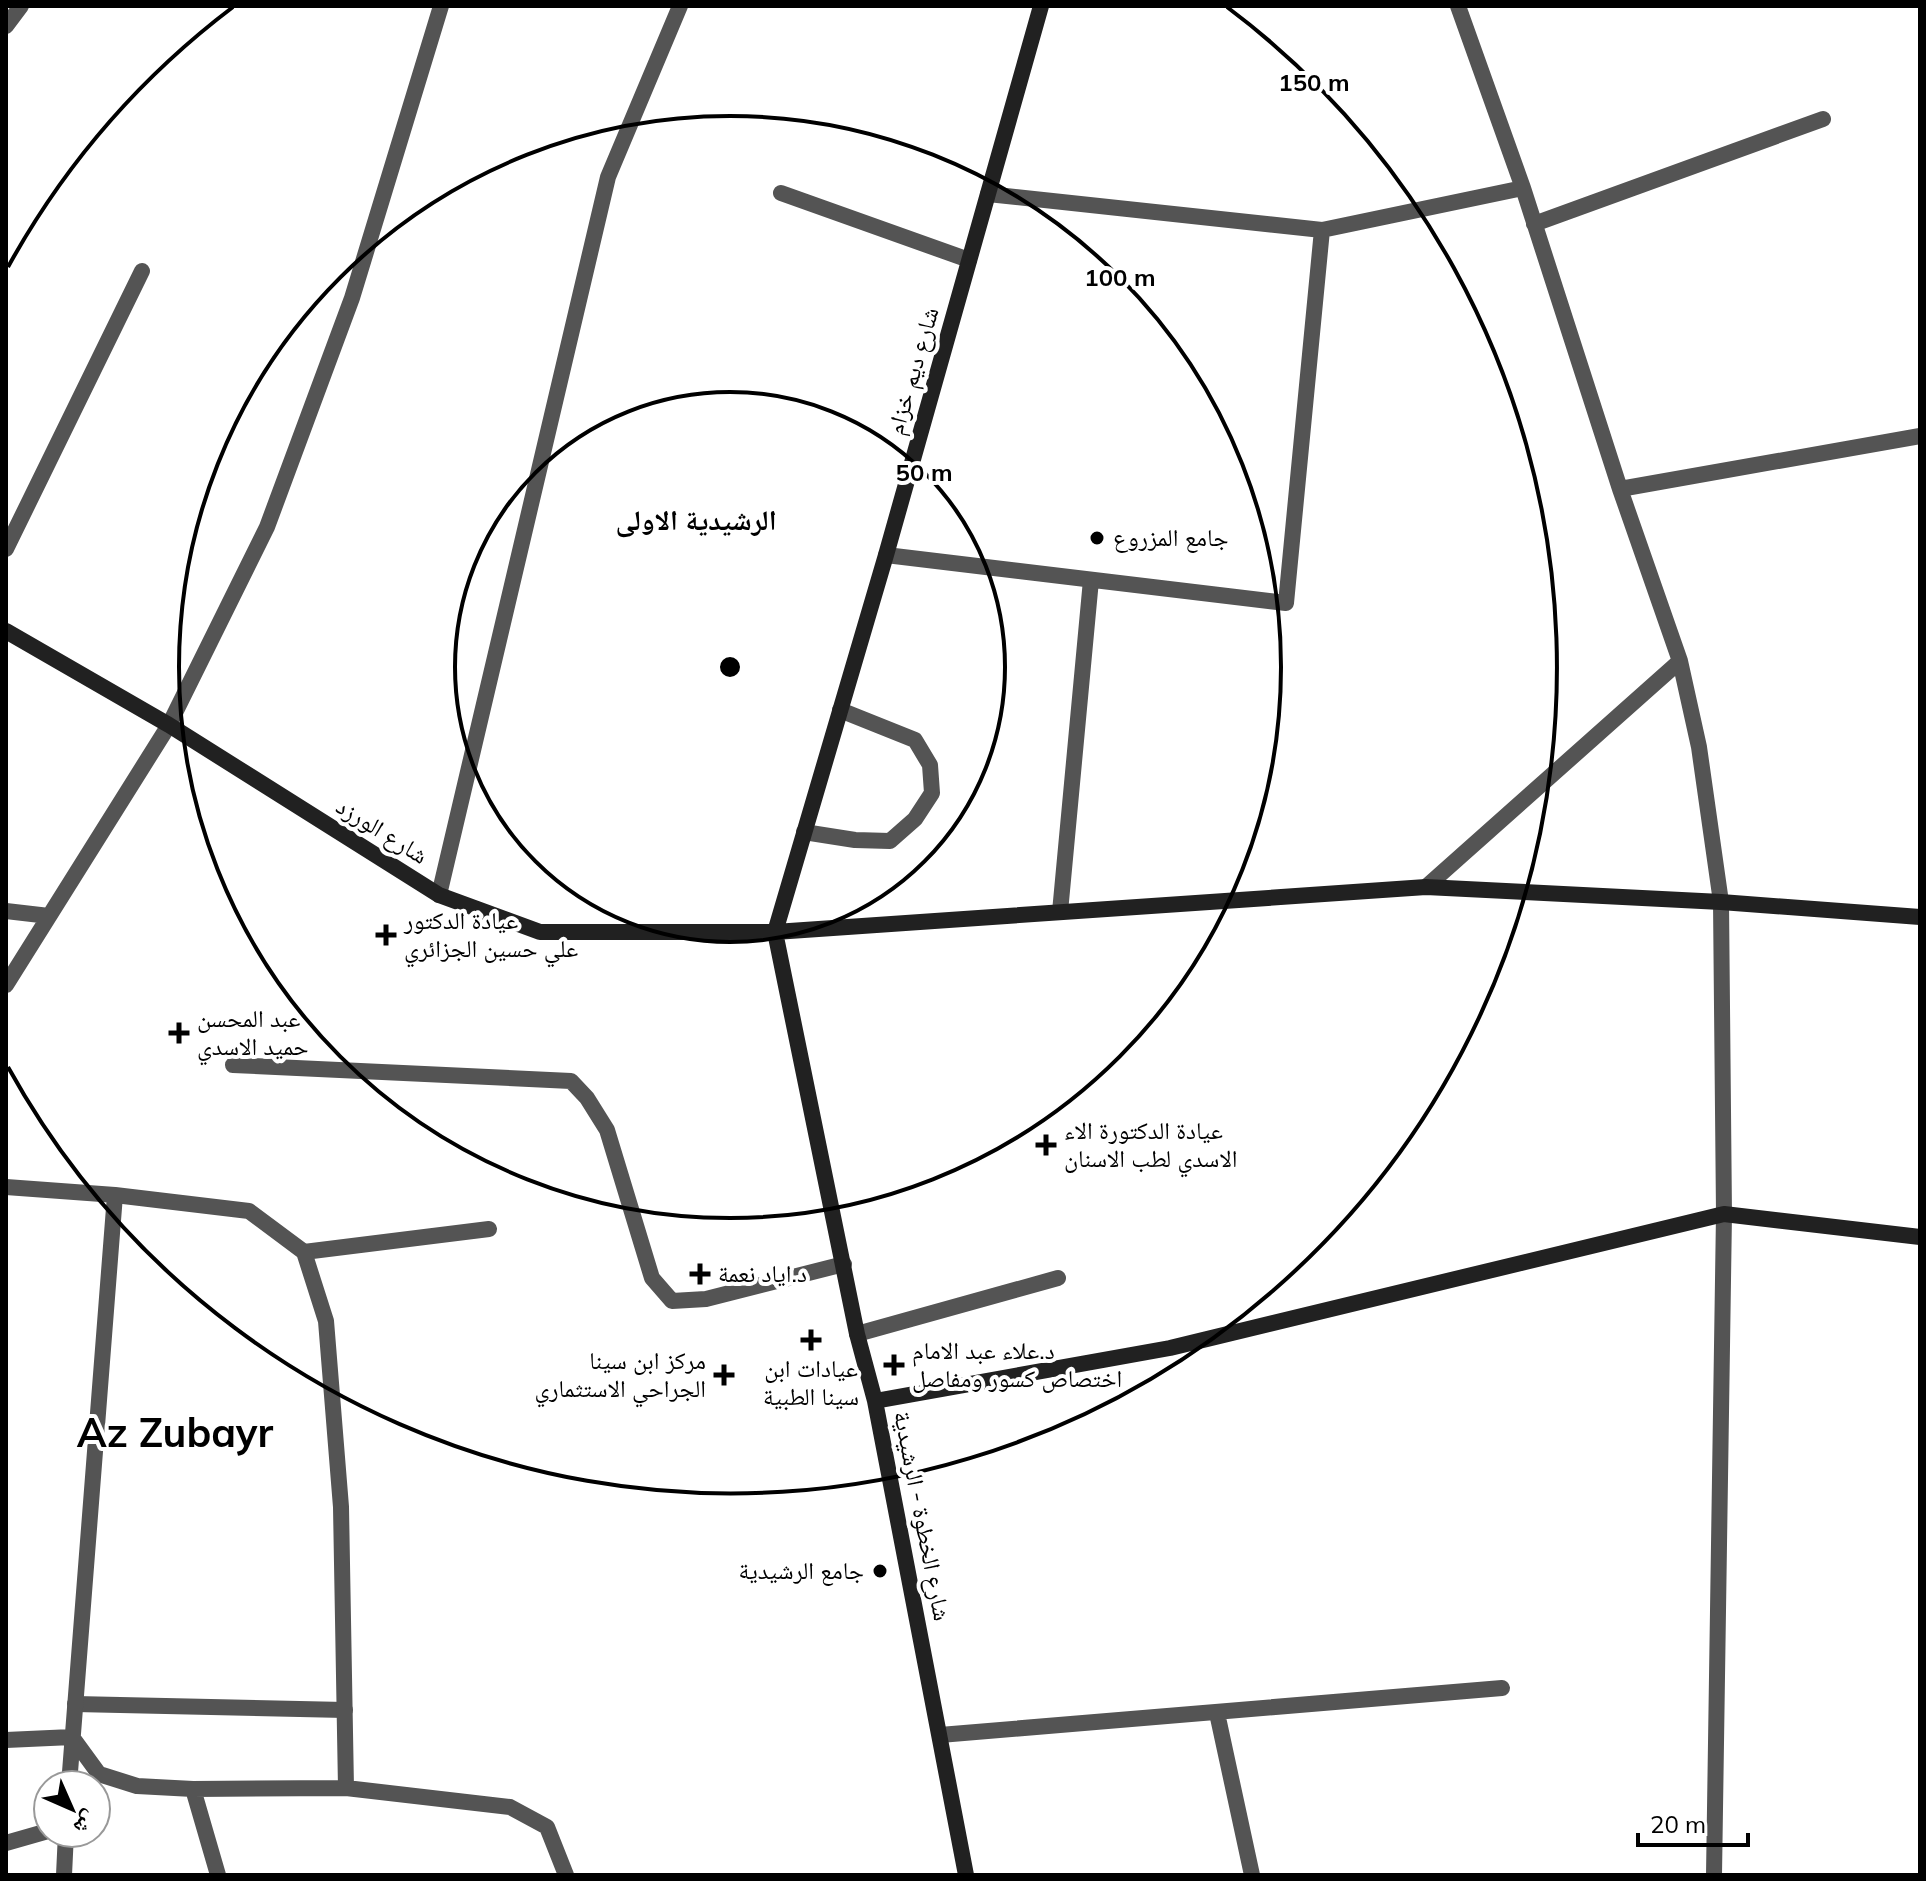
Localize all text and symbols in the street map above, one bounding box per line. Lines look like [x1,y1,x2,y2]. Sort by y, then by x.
text: 150 m [1278,67,1350,97]
text: 100 m [1084,262,1156,292]
street label: شارع ديم خزام [880,303,946,439]
text: 50 m [896,457,952,487]
district label: الرشيدية الاولى [615,502,777,538]
place label: جامع المزروع [1113,522,1228,553]
marker: جامع المزروع [1088,529,1106,547]
centre of rings [716,653,744,681]
street label: شارع الورزد [331,790,434,871]
place label: عيادة الدكتور علي حسين الجزائري [403,905,578,968]
marker: عيادة الدكتور علي حسين الجزائري [375,924,397,946]
place label: عبد المحسن حميد الاسدي [197,1003,309,1066]
marker: عبد المحسن حميد الاسدي [168,1022,190,1044]
place label: عيادة الدكتورة الاء الاسدي لطب الاسنان [1064,1115,1238,1178]
marker: عيادة الدكتورة الاء الاسدي لطب الاسنان [1035,1134,1057,1156]
place label: د.اياد نعمة [718,1258,807,1288]
marker: د.اياد نعمة [689,1263,711,1285]
marker: عيادات ابن سينا الطبية [800,1329,822,1351]
place label: د.علاء عبد الامام اختصاص كسور ومفاصل [912,1335,1122,1393]
place label: مركز ابن سينا الجراحي الاستثماري [534,1345,706,1408]
place label: عيادات ابن سينا الطبية [763,1353,859,1411]
marker: د.علاء عبد الامام اختصاص كسور ومفاصل [883,1354,905,1376]
marker: مركز ابن سينا الجراحي الاستثماري [713,1364,735,1386]
district label: Az Zubayr [77,1407,274,1457]
street label: شارع الخطوة - الرشيدية [887,1408,958,1623]
place label: جامع الرشيدية [739,1555,864,1586]
marker: جامع الرشيدية [871,1562,889,1580]
north arrow [32,1769,112,1849]
scale bar [1638,1797,1748,1847]
text: ش [68,1805,104,1841]
text: 20 m [1650,1809,1706,1839]

